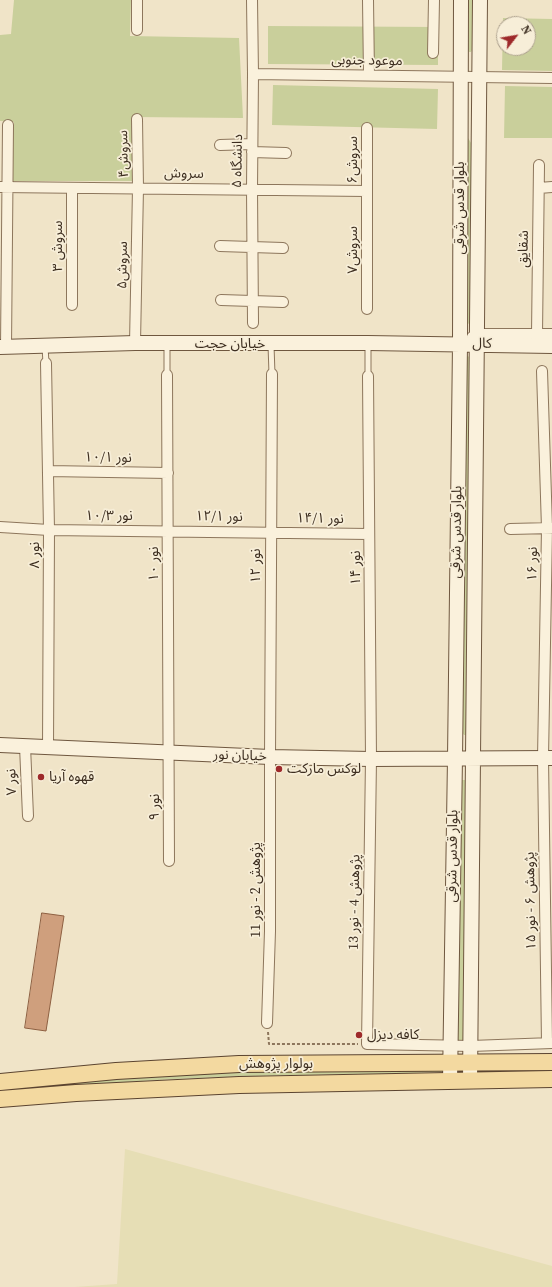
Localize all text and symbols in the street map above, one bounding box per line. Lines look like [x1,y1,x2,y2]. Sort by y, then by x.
north arrow [496,16,536,56]
text: N [517,23,534,37]
street label: موعود جنوبی [331,52,403,70]
street label: سروش۴ [115,130,133,178]
street label: دانشگاه ۵ [229,134,247,188]
street label: سروش۶ [345,136,361,184]
street label: بلوار قدس شرقی [452,162,468,254]
street label: سروش [164,165,204,183]
street label: سروش ۳ [50,221,66,271]
street label: سروش۷ [345,226,361,274]
street label: شقایق [515,230,533,268]
street label: سروش۵ [114,241,132,289]
street label: کال [472,335,492,353]
street label: خیابان حجت [195,336,265,352]
street label: نور ۱۰/۱ [84,449,132,467]
street label: بلوار قدس شرقی [448,485,466,579]
street label: نور ۱۰/۳ [85,508,133,524]
street label: نور ۱۲/۱ [195,508,243,526]
street label: نور ۱۴/۱ [296,510,344,528]
street label: نور ۸ [27,542,43,568]
street label: نور ۱۶ [524,546,542,582]
street label: نور ۱۰ [146,547,162,581]
street label: نور ۱۲ [248,549,264,583]
street label: نور ۱۴ [348,551,364,585]
street label: خیابان نور [213,747,267,765]
place label: لوکس مارکت [287,761,361,777]
marker: لوکس مارکت [274,764,284,774]
street label: نور ۷ [3,768,21,796]
place label: قهوه آریا [49,769,94,785]
marker: قهوه آریا [36,772,46,782]
street label: نور ۹ [147,794,163,820]
street label: بلوار قدس شرقی [444,809,462,903]
street label: پژوهش 2 - نور 11 [248,842,264,938]
street label: پژوهش ۶ - نور ۱۵ [522,851,540,951]
street label: پژوهش 4 - نور 13 [346,854,364,950]
place label: کافه دیزل [367,1027,419,1043]
marker: کافه دیزل [354,1030,364,1040]
street label: بولوار پژوهش [239,1056,313,1072]

